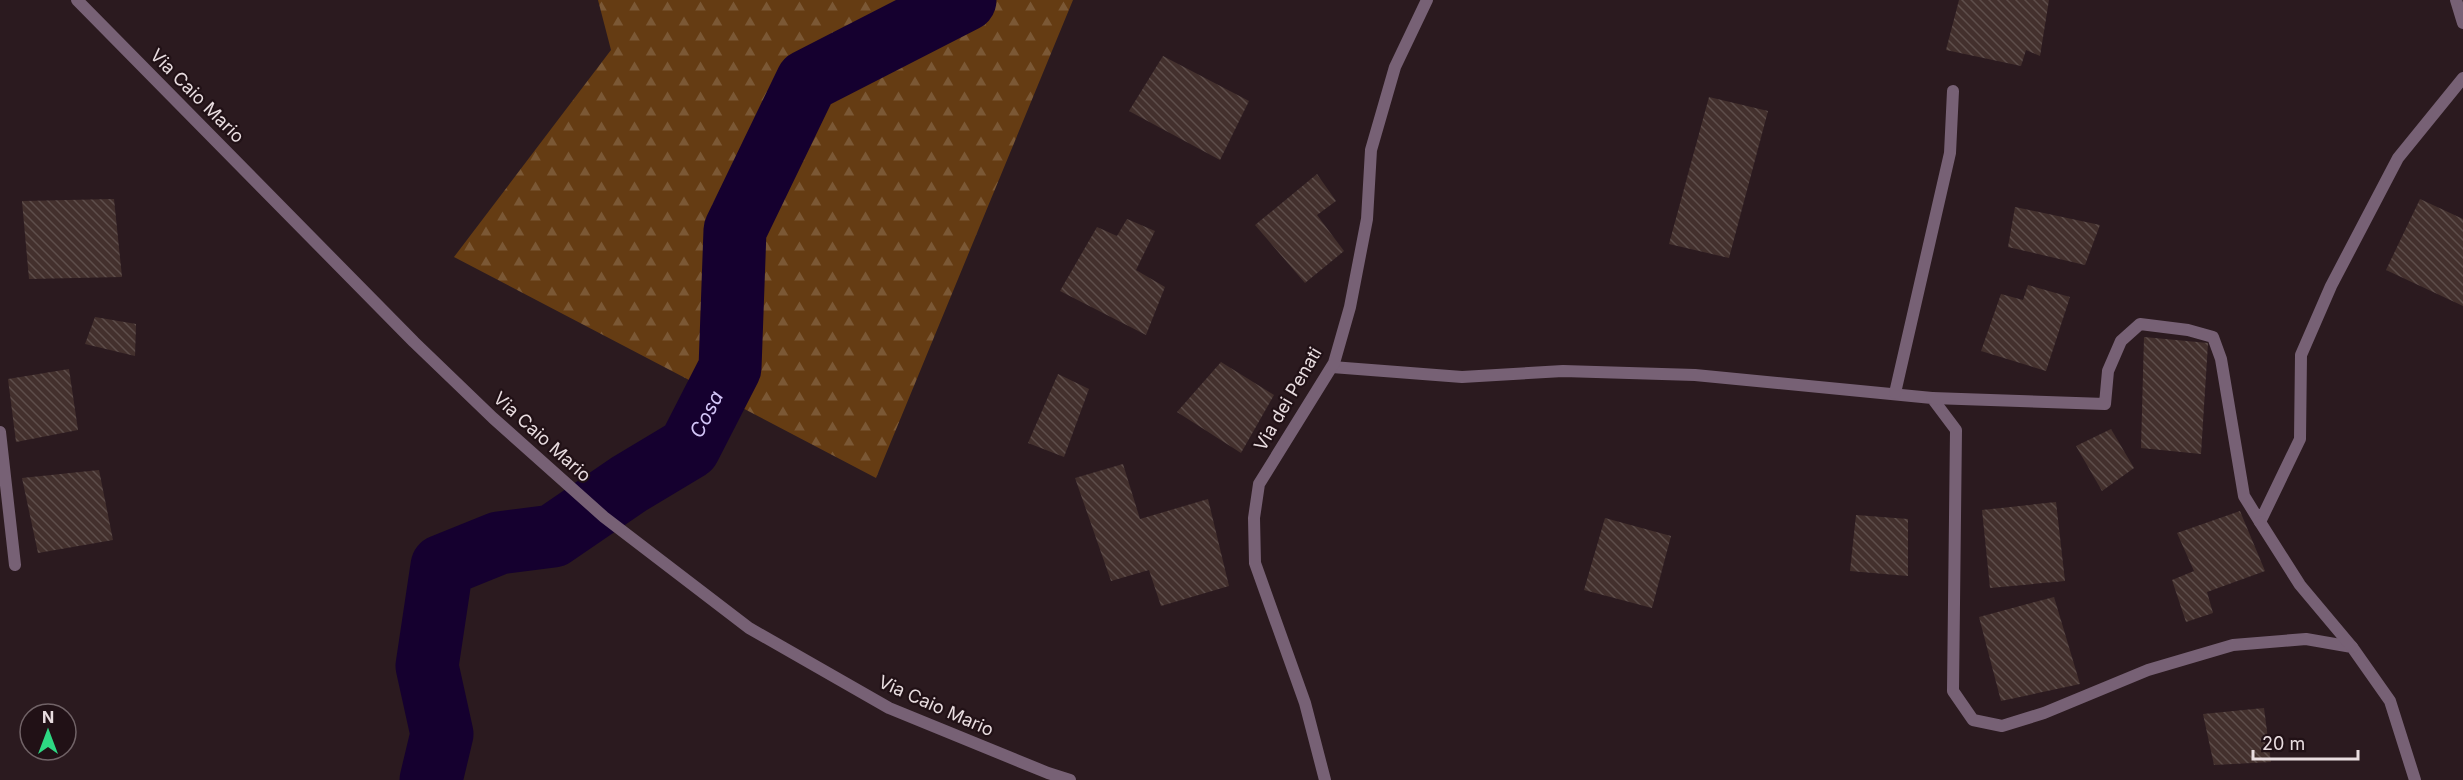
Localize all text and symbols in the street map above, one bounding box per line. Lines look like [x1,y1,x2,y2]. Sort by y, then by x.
street label: Via Caio Mario [146,44,249,147]
street label: Via dei Penati [1250,343,1326,454]
street label: Via Caio Mario [489,387,595,486]
water label: Cosa [684,387,728,442]
street label: Via Caio Mario [875,671,997,740]
north arrow [18,702,78,762]
text: N [42,707,54,727]
scale bar [2253,723,2358,761]
text: 20 m [2262,733,2305,754]

